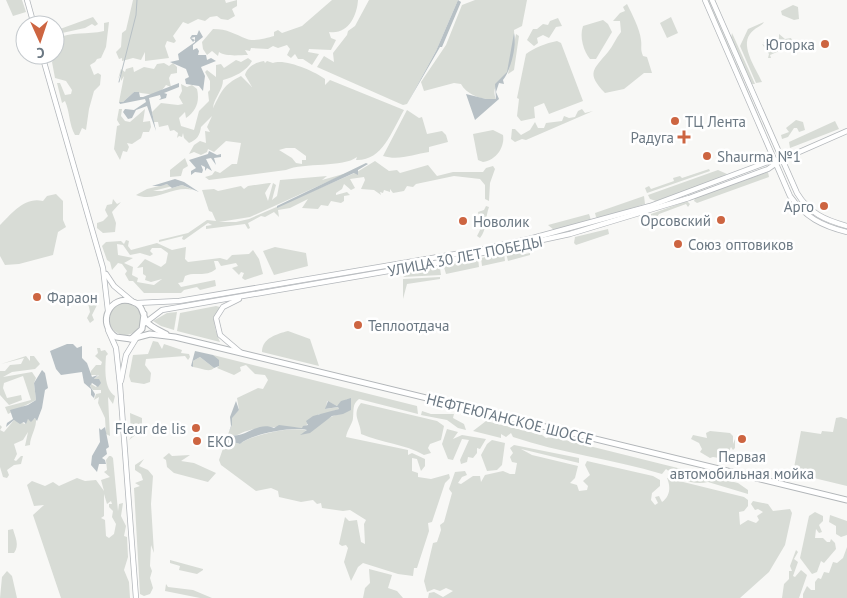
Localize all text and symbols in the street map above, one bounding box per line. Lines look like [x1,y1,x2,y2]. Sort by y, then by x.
north arrow [15,15,65,65]
place label: Югорка [766,35,815,54]
marker: Югорка [819,38,831,50]
text: С [36,44,45,62]
place label: ТЦ Лента [685,112,746,131]
marker: ТЦ Лента [669,115,681,127]
place label: Радуга [631,128,674,147]
marker: Радуга [678,131,690,143]
place label: Shaurma №1 [717,147,801,166]
marker: Shaurma №1 [701,150,713,162]
place label: Арго [784,197,814,216]
marker: Арго [818,200,830,212]
place label: Орсовский [640,211,711,230]
place label: Новолик [473,212,530,231]
marker: Орсовский [715,214,727,226]
marker: Новолик [457,215,469,227]
street label: УЛИЦА 30 ЛЕТ ПОБЕДЫ [386,232,544,280]
place label: Союз оптовиков [688,235,794,254]
marker: Союз оптовиков [672,238,684,250]
place label: Фараон [47,288,98,307]
marker: Фараон [31,291,43,303]
place label: Теплоотдача [368,316,449,335]
marker: Теплоотдача [352,319,364,331]
street label: НЕФТЕЮГАНСКОЕ ШОССЕ [425,389,595,449]
place label: Fleur de lis [115,419,186,438]
marker: Fleur de lis [190,422,202,434]
place label: EKO [207,432,234,451]
marker: Первая автомобильная мойка [736,433,748,445]
marker: EKO [191,435,203,447]
place label: Первая автомобильная мойка [670,447,814,483]

